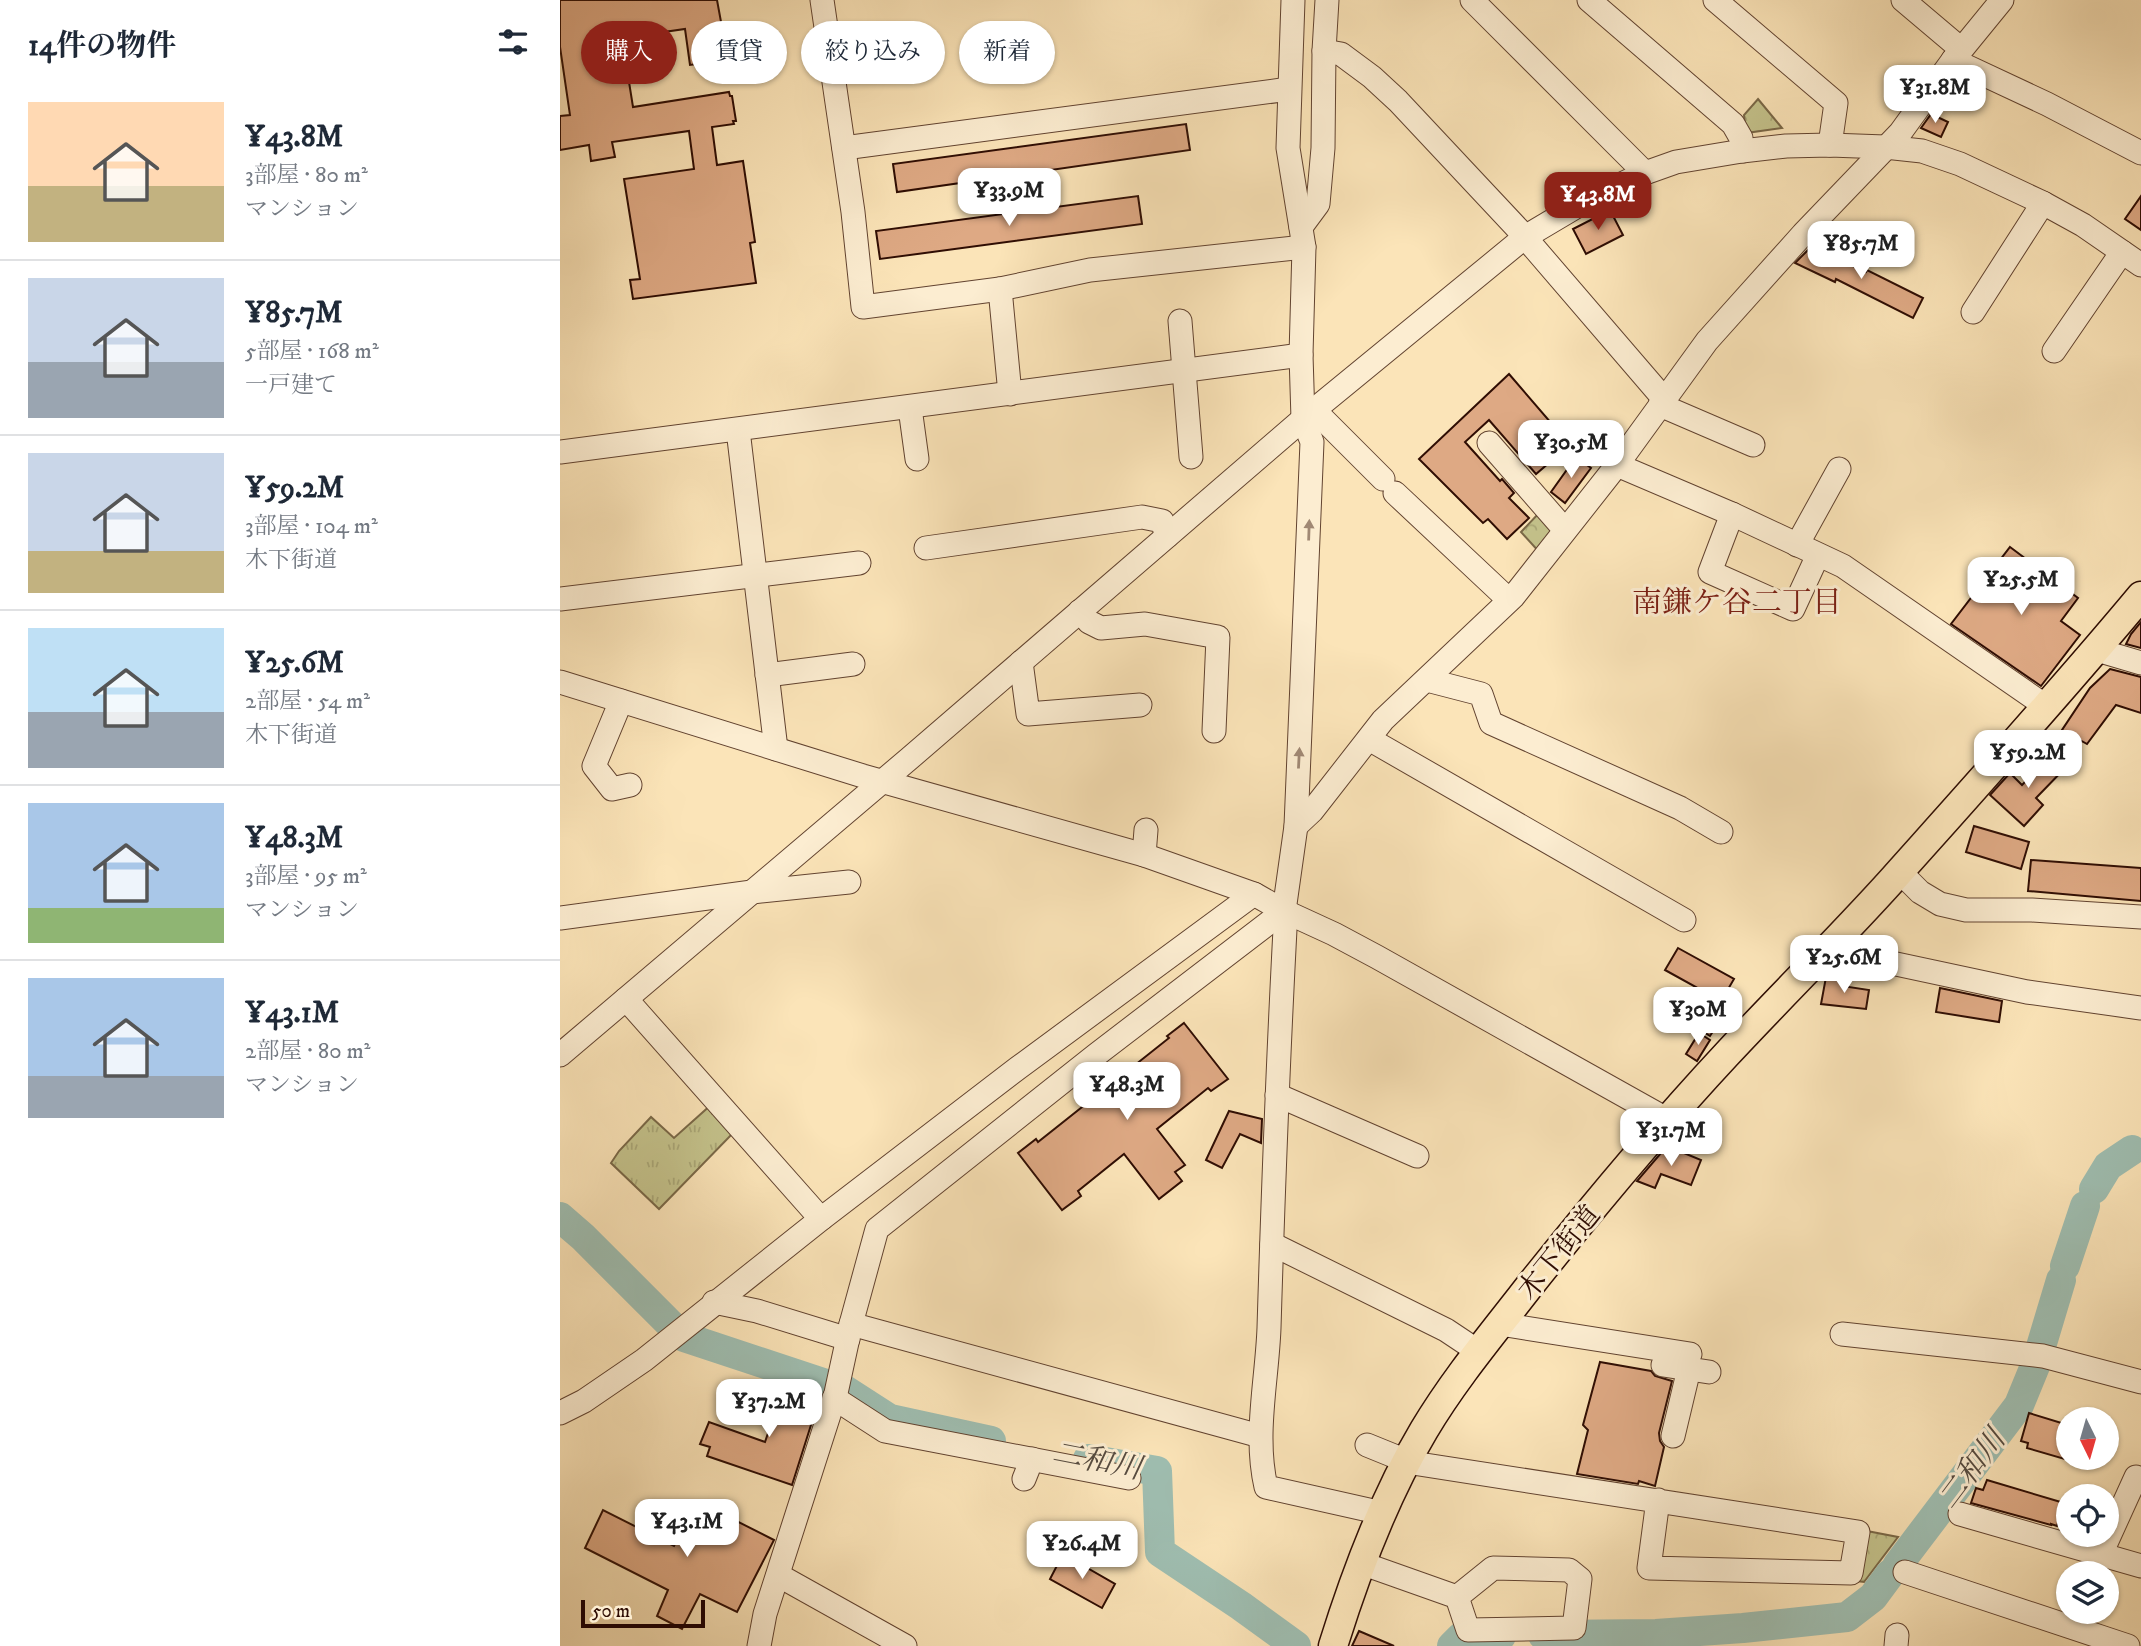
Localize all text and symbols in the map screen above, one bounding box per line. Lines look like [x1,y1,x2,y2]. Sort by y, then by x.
chip: 購入 [581,21,677,84]
chip: 賃貸 [691,21,787,84]
chip: 絞り込み [801,21,945,84]
chip: 新着 [959,21,1055,84]
icon: filters [494,23,532,61]
text: 14件の物件 [28,28,176,65]
pin: ¥31.8M [1878,66,1992,125]
text: ¥31.8M [1900,73,1970,102]
text: ¥43.8M [245,119,343,156]
icon: home [84,130,168,214]
text: 3部屋 · 80 m² [245,161,368,190]
pin: ¥33.9M [952,168,1066,228]
pin: ¥43.8M [1541,173,1655,232]
text: ¥33.9M [974,176,1044,205]
text: ¥43.8M [1560,180,1636,209]
text: マンション [245,195,359,224]
pin: ¥85.7M [1804,222,1918,281]
text: ¥85.7M [1824,229,1898,258]
text: ¥85.7M [245,295,343,332]
icon: home [84,306,168,390]
text: 5部屋 · 168 m² [245,337,379,366]
text: 一戸建て [245,371,337,400]
pin: ¥30.5M [1514,420,1628,480]
text: ¥30.5M [1534,428,1608,457]
text: ¥59.2M [245,470,344,507]
icon: home [84,481,168,565]
text: 3部屋 · 104 m² [245,512,378,541]
one-way arrow [1303,519,1314,541]
text: 木下街道 [245,546,337,575]
pin: ¥25.5M [1964,558,2078,617]
text: ¥25.5M [1984,565,2058,594]
district label: 南鎌ケ谷二丁目 [1632,585,1842,622]
text: ¥25.6M [245,645,344,682]
icon: home [84,656,168,740]
text: 2部屋 · 54 m² [245,687,370,716]
text: 木下街道 [245,721,337,750]
pin: ¥59.2M [1971,730,2085,790]
text: ¥59.2M [1990,738,2066,767]
one-way arrow [1293,747,1304,769]
text: ¥48.3M [245,820,343,857]
icon: home [84,831,168,915]
text: 3部屋 · 95 m² [245,862,367,891]
text: マンション [245,896,359,925]
pin: ¥25.6M [1787,936,1901,995]
text: ¥25.6M [1806,943,1882,972]
pin: ¥30M [1657,988,1739,1047]
text: ¥43.1M [245,995,339,1032]
text: ¥30M [1669,995,1727,1024]
icon: home [84,1006,168,1090]
text: 2部屋 · 80 m² [245,1037,371,1066]
pin: ¥48.3M [1070,1062,1184,1122]
text: ¥48.3M [1089,1070,1165,1099]
text: マンション [245,1071,359,1100]
pin: ¥31.7M [1614,1108,1728,1168]
text: ¥31.7M [1636,1116,1706,1145]
street label: 木下街道 [1510,1198,1608,1307]
pin: ¥37.2M [712,1380,826,1439]
text: ¥37.2M [732,1387,806,1416]
north arrow [2056,1407,2119,1470]
map controls [2056,1407,2119,1624]
water label: 二和川 [1930,1420,2016,1517]
water label: 二和川 [1049,1435,1147,1489]
button: locate [2056,1484,2119,1547]
pin: ¥43.1M [630,1500,744,1559]
text: ¥43.1M [651,1507,723,1536]
pin: ¥26.4M [1025,1522,1139,1581]
text: ¥26.4M [1043,1529,1121,1558]
button: layers [2056,1561,2119,1624]
scale bar [581,1597,705,1629]
text: 50 m [592,1600,630,1623]

